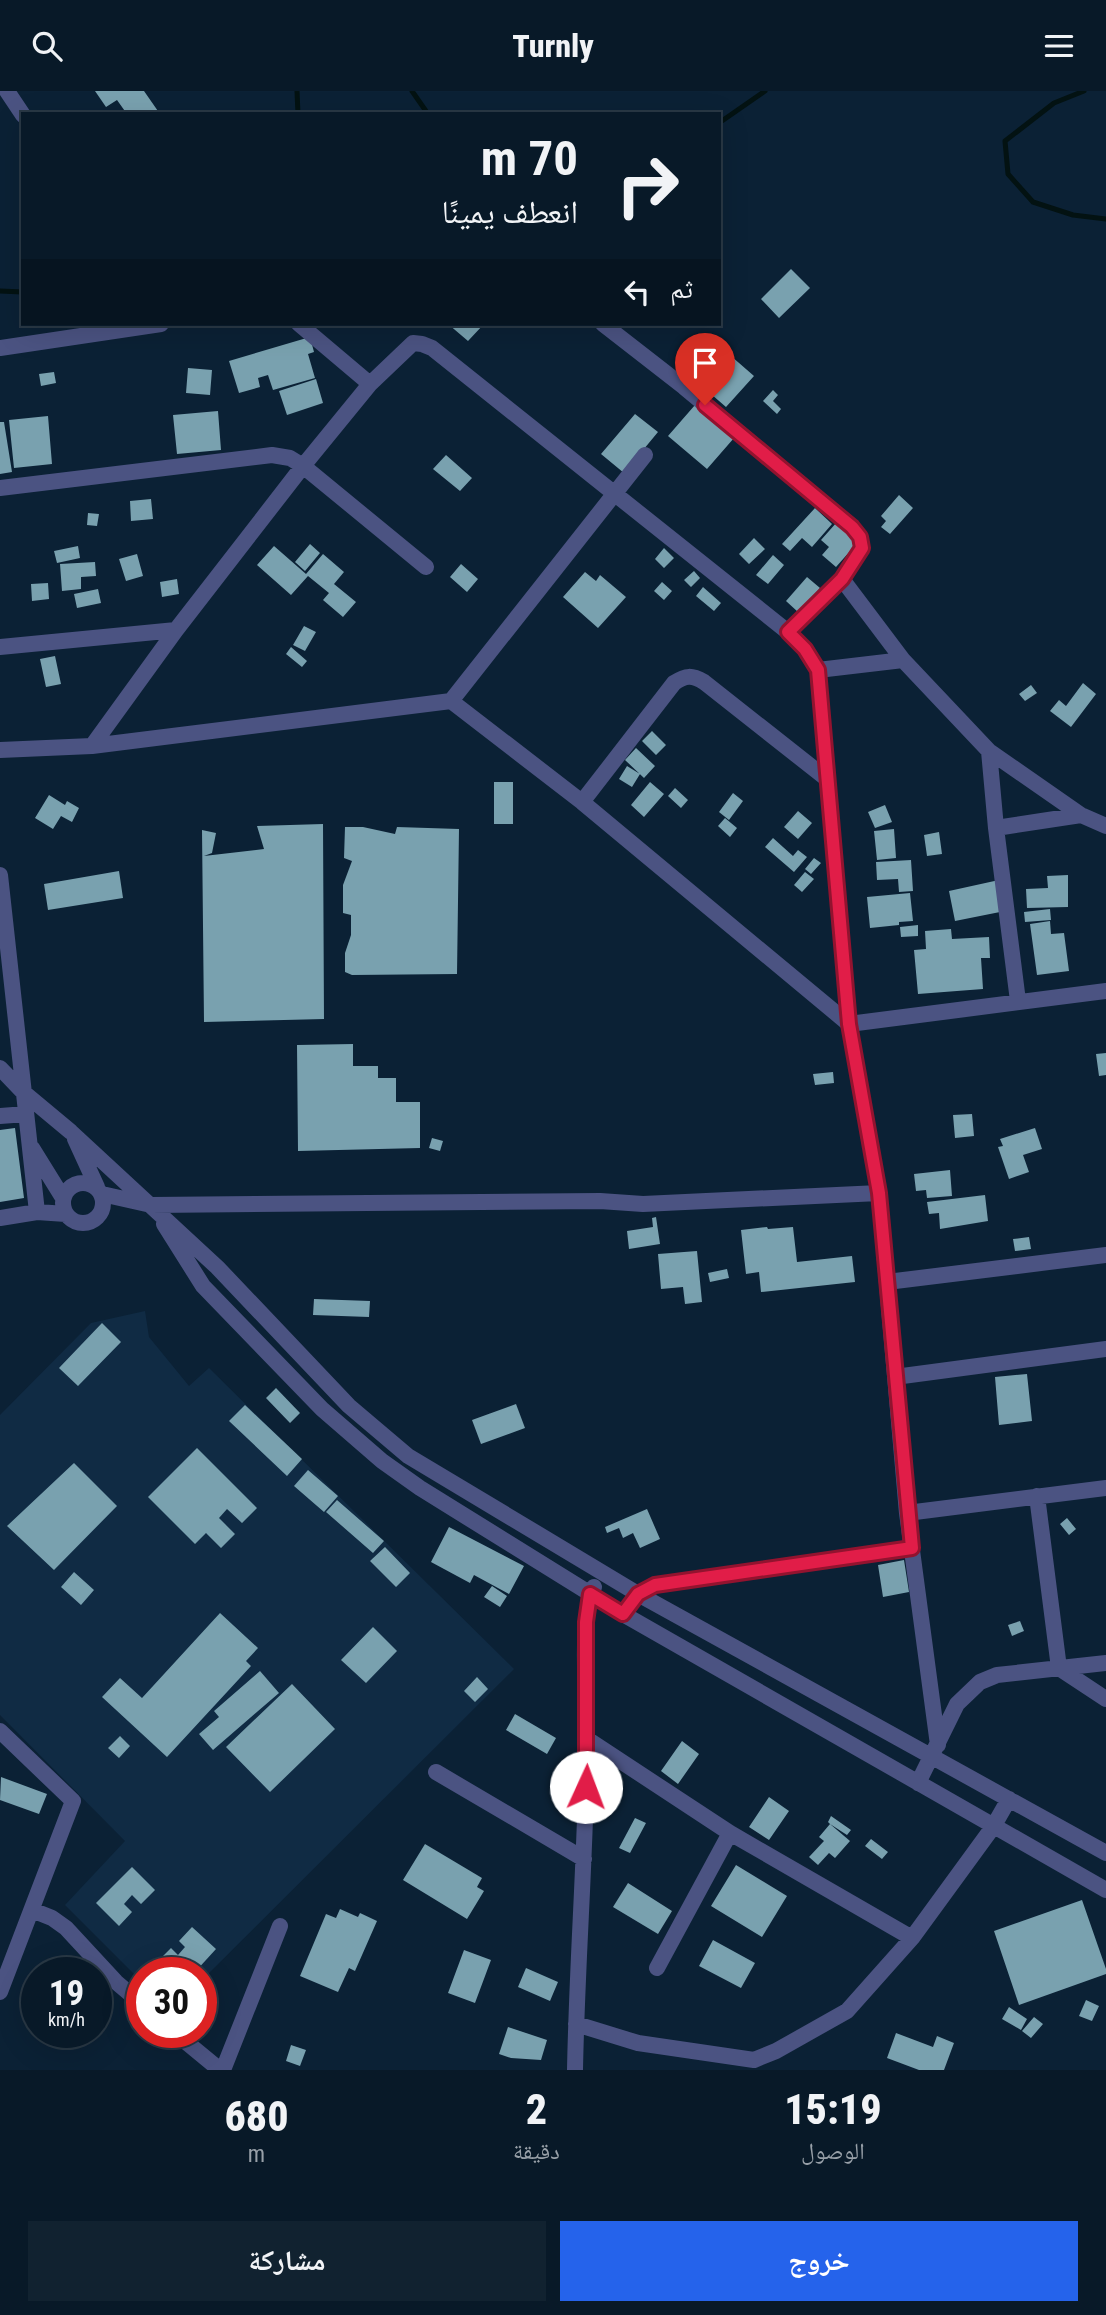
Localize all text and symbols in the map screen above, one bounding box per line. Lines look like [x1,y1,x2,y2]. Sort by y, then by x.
icon: search [28,27,66,65]
text: Turnly [512,27,594,65]
icon: menu [1040,27,1078,65]
text: 70 m [481,130,578,187]
icon: right [602,140,693,231]
text: انعطف يمينًا [442,193,578,231]
icon: left [618,273,656,311]
text: ثم [670,274,693,304]
pin [675,333,735,405]
icon: arrive [686,344,724,382]
position arrow [549,1750,623,1824]
speed limit sign: 30 [126,1957,217,2048]
text: 19 [49,1973,84,2014]
text: km/h [48,2009,85,2030]
text: 2 [526,2085,547,2134]
text: 15:19 [784,2085,882,2134]
text: 680 [224,2092,289,2141]
text: دقيقة [513,2138,560,2165]
text: الوصول [801,2138,865,2165]
text: m [248,2141,265,2168]
button: مشاركة [28,2221,546,2301]
button: خروج [560,2221,1078,2301]

